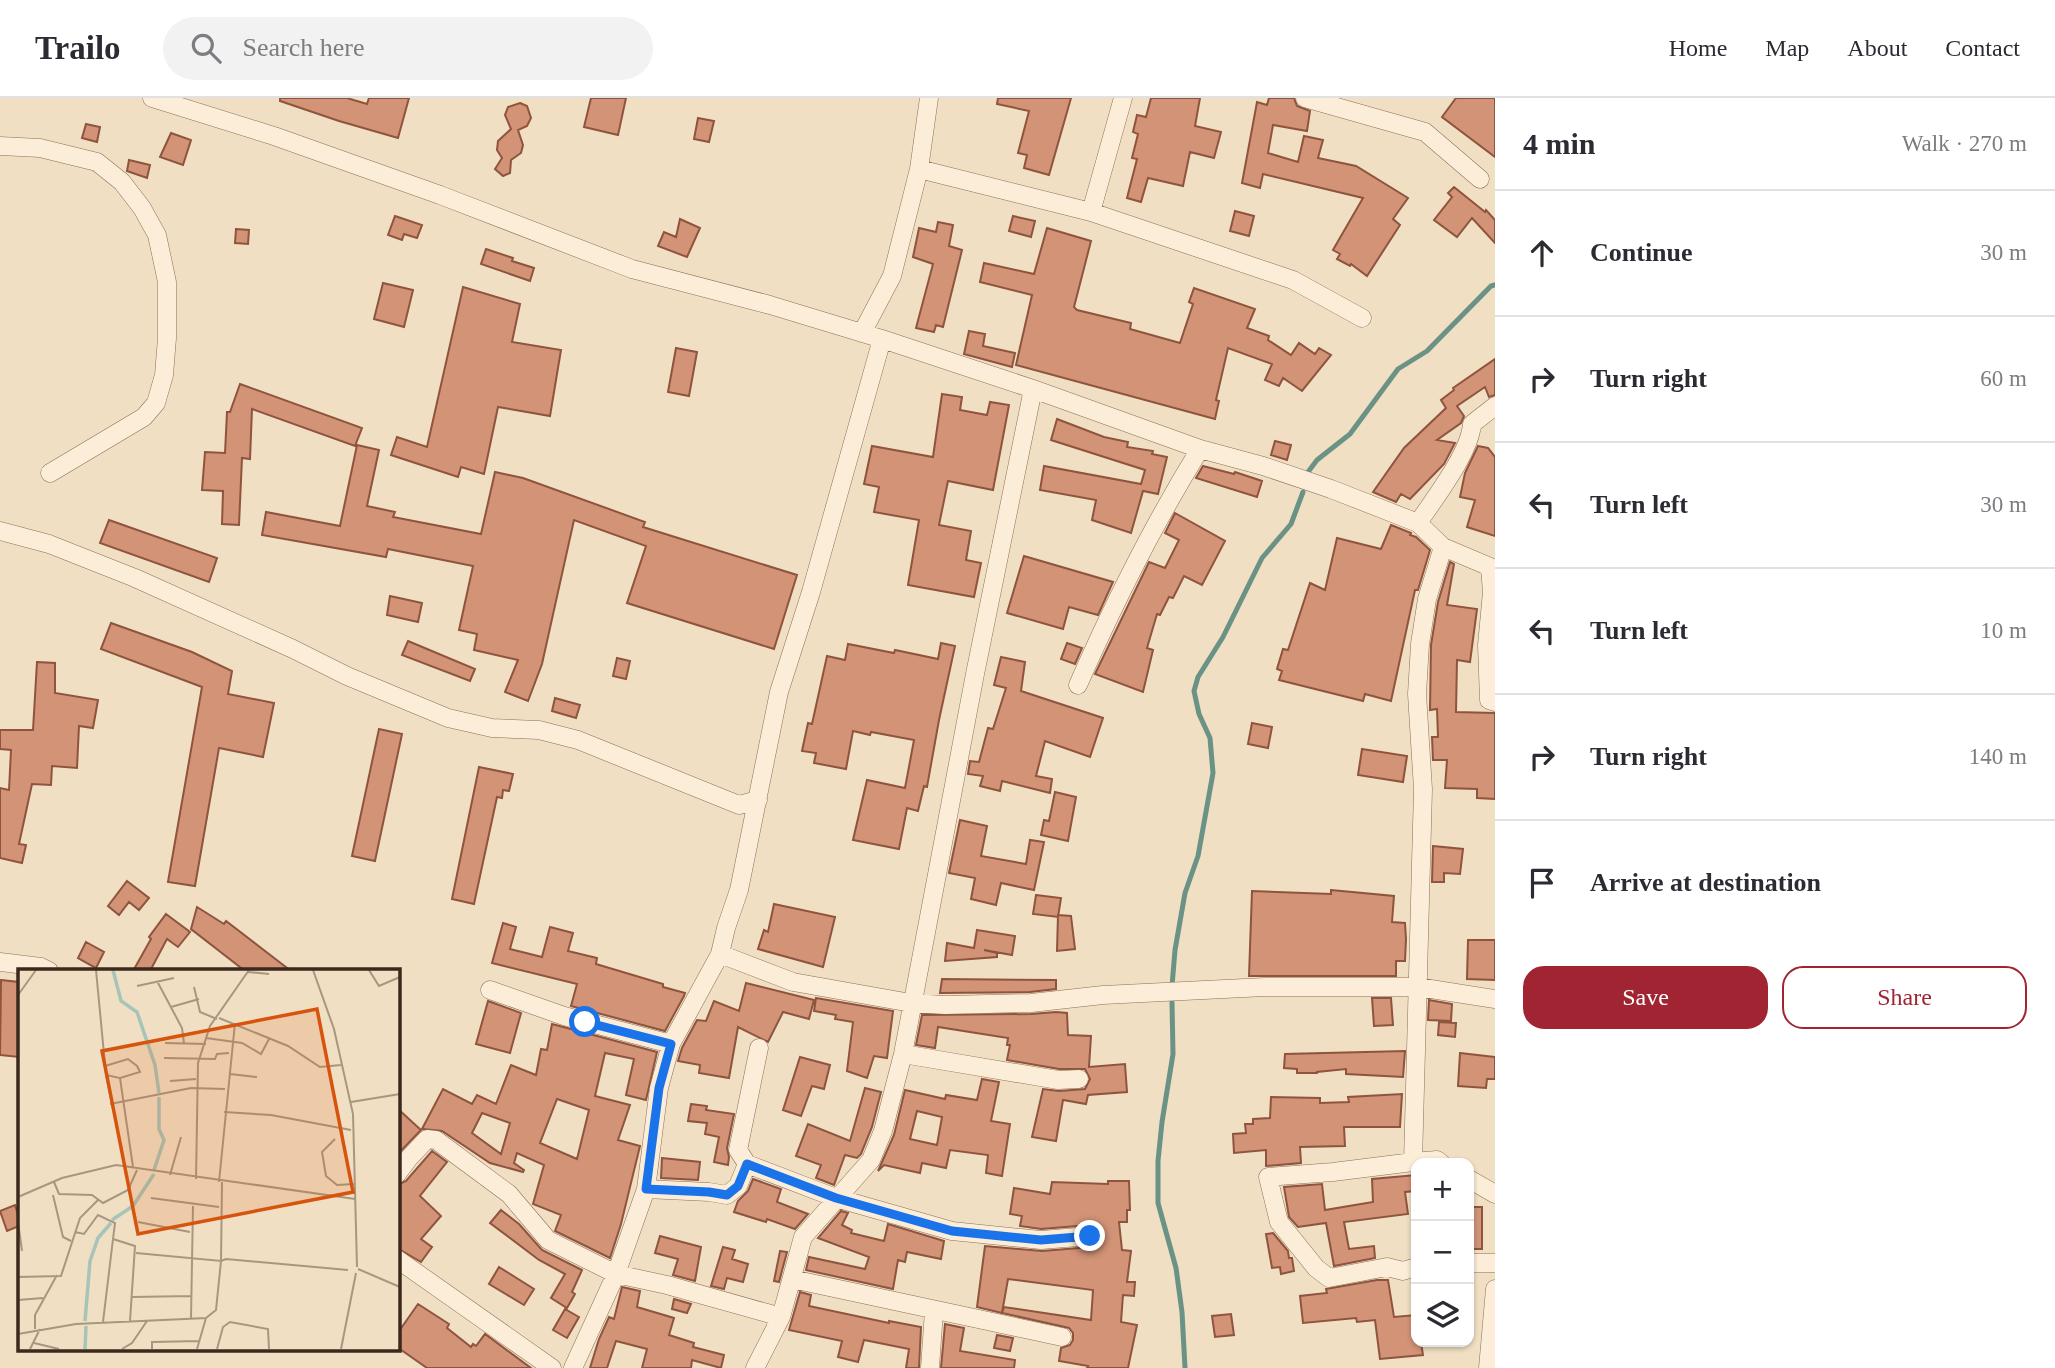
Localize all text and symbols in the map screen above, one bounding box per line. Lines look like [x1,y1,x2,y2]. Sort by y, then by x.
search box [163,17,653,80]
icon: search [187,29,225,67]
text: Trailo [35,30,121,66]
text: Search here [243,33,365,62]
text: Home [1669,35,1727,61]
text: Map [1765,35,1809,61]
text: About [1847,35,1907,61]
text: Contact [1945,35,2020,61]
text: 4 min [1523,127,1596,160]
text: Walk · 270 m [1902,131,2027,156]
icon: ahead [1523,234,1561,272]
text: Continue [1590,238,1693,267]
text: 30 m [1980,240,2027,265]
icon: right [1523,360,1561,398]
text: Turn right [1590,364,1707,393]
text: 60 m [1980,366,2027,391]
icon: left [1523,486,1561,524]
text: Turn left [1590,490,1688,519]
text: 30 m [1980,492,2027,517]
icon: left [1523,612,1561,650]
text: Turn left [1590,616,1688,645]
text: 10 m [1980,618,2027,643]
icon: right [1523,738,1561,776]
text: Turn right [1590,742,1707,771]
text: 140 m [1969,744,2027,769]
icon: arrive [1523,864,1561,902]
text: Arrive at destination [1590,868,1821,897]
button: Save [1523,966,1768,1029]
button: Share [1782,966,2027,1029]
inset map [18,969,399,1350]
route start [569,1006,600,1037]
map controls [1411,1158,1474,1347]
button: + [1411,1158,1474,1221]
route end [1074,1220,1105,1251]
button: − [1411,1221,1474,1284]
button: layers [1411,1284,1474,1347]

